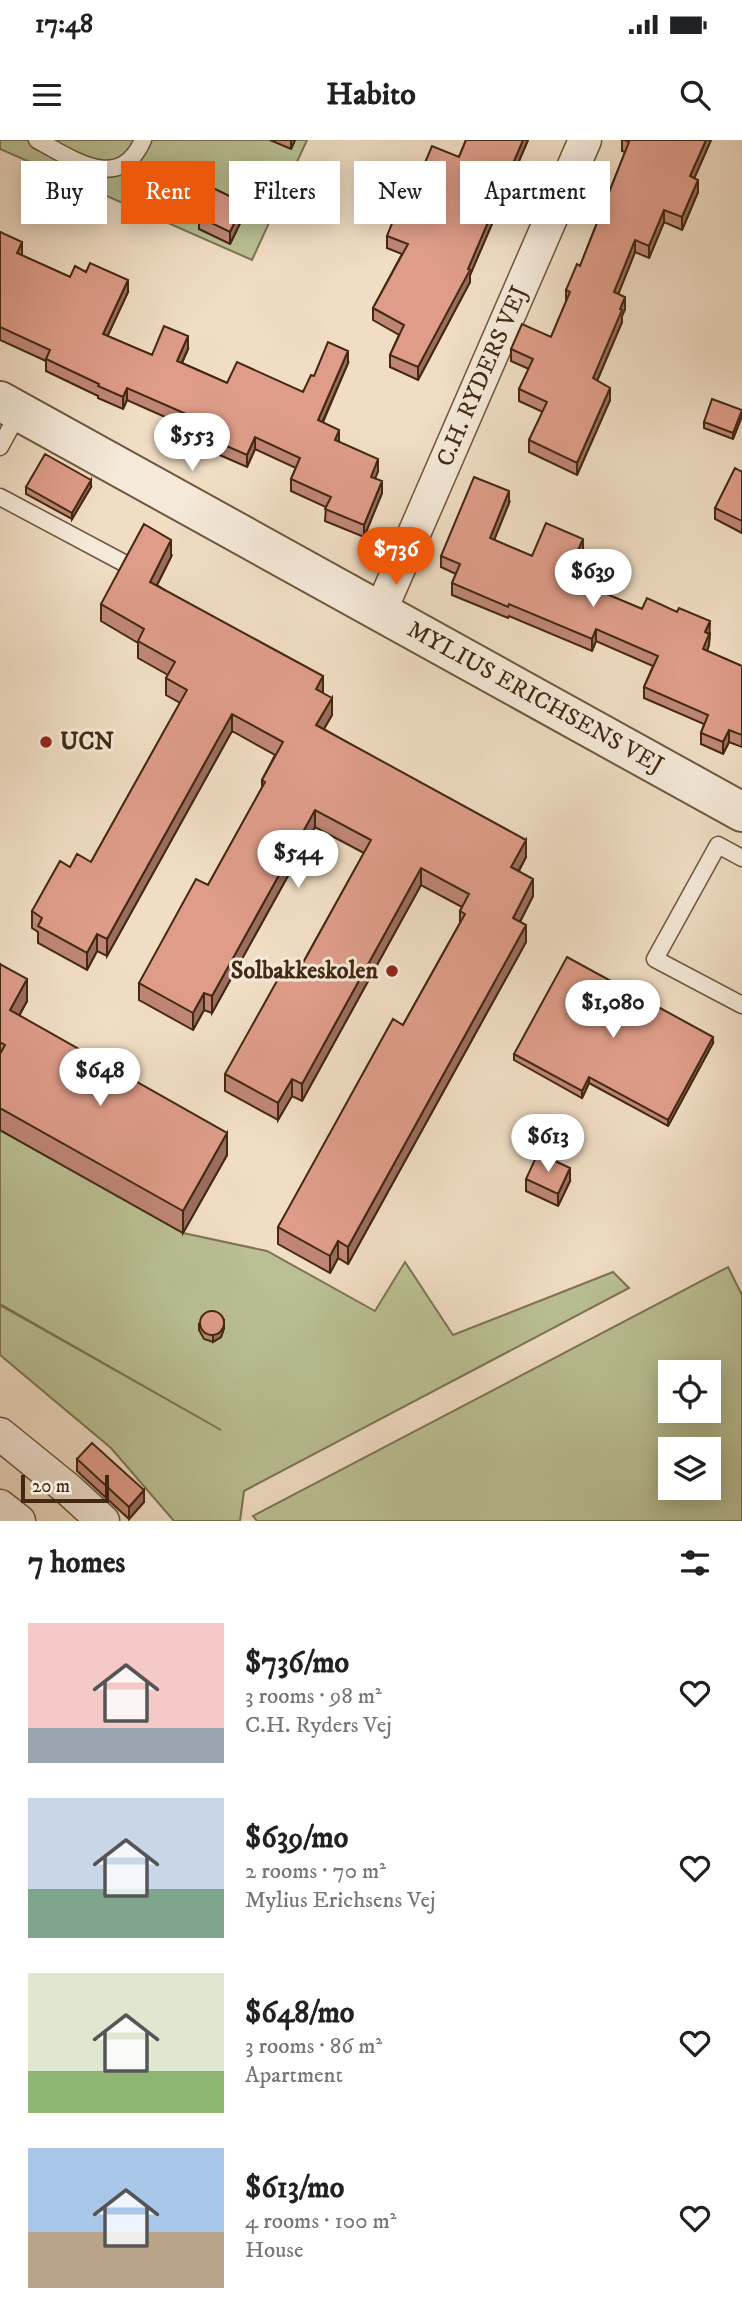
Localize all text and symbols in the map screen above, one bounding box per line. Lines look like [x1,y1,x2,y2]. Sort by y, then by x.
text: 17:48 [35,8,93,41]
text: Habito [326,75,416,115]
icon: menu [28,76,66,114]
icon: search [676,76,714,114]
chip: Buy [21,161,107,224]
chip: Rent [121,161,215,224]
chip: Filters [229,161,340,224]
chip: New [354,161,446,224]
chip: Apartment [460,161,610,224]
street label: C.H. RYDERS VEJ [430,281,535,471]
pin: $553 [151,414,233,473]
text: $553 [170,421,214,450]
pin: $736 [355,528,437,587]
text: $736 [373,535,419,564]
pin: $639 [552,550,634,609]
text: $639 [571,557,615,586]
street label: MYLIUS ERICHSENS VEJ [402,615,669,781]
place label: UCN [60,727,114,757]
marker: UCN [38,734,54,750]
pin: $544 [257,830,339,890]
text: $544 [273,838,323,867]
place label: Solbakkeskolen [231,956,378,986]
marker: Solbakkeskolen [384,963,400,979]
pin: $1,080 [556,981,670,1040]
text: $1,080 [581,988,645,1017]
pin: $648 [59,1048,141,1108]
text: $648 [75,1056,125,1085]
pin: $613 [507,1114,589,1174]
text: $613 [527,1122,569,1151]
map controls [658,1360,721,1500]
button: locate [658,1360,721,1423]
button: layers [658,1437,721,1500]
scale bar [21,1472,108,1504]
text: 20 m [32,1475,70,1498]
icon: filters [676,1544,714,1582]
text: 7 homes [28,1545,125,1582]
text: $736/mo [245,1645,349,1682]
icon: home [84,1651,168,1735]
icon: heart [676,1674,714,1712]
text: 3 rooms · 98 m² [245,1682,382,1711]
text: C.H. Ryders Vej [245,1711,392,1740]
text: $639/mo [245,1820,348,1857]
icon: home [84,1826,168,1910]
icon: heart [676,1849,714,1887]
text: 2 rooms · 70 m² [245,1857,386,1886]
text: Mylius Erichsens Vej [245,1886,436,1915]
text: $648/mo [245,1995,354,2032]
icon: home [84,2001,168,2085]
icon: heart [676,2024,714,2062]
text: 3 rooms · 86 m² [245,2032,382,2061]
text: Apartment [245,2061,343,2090]
text: $613/mo [245,2170,344,2207]
icon: home [84,2176,168,2260]
icon: heart [676,2199,714,2237]
text: 4 rooms · 100 m² [245,2207,397,2236]
text: House [245,2236,303,2265]

